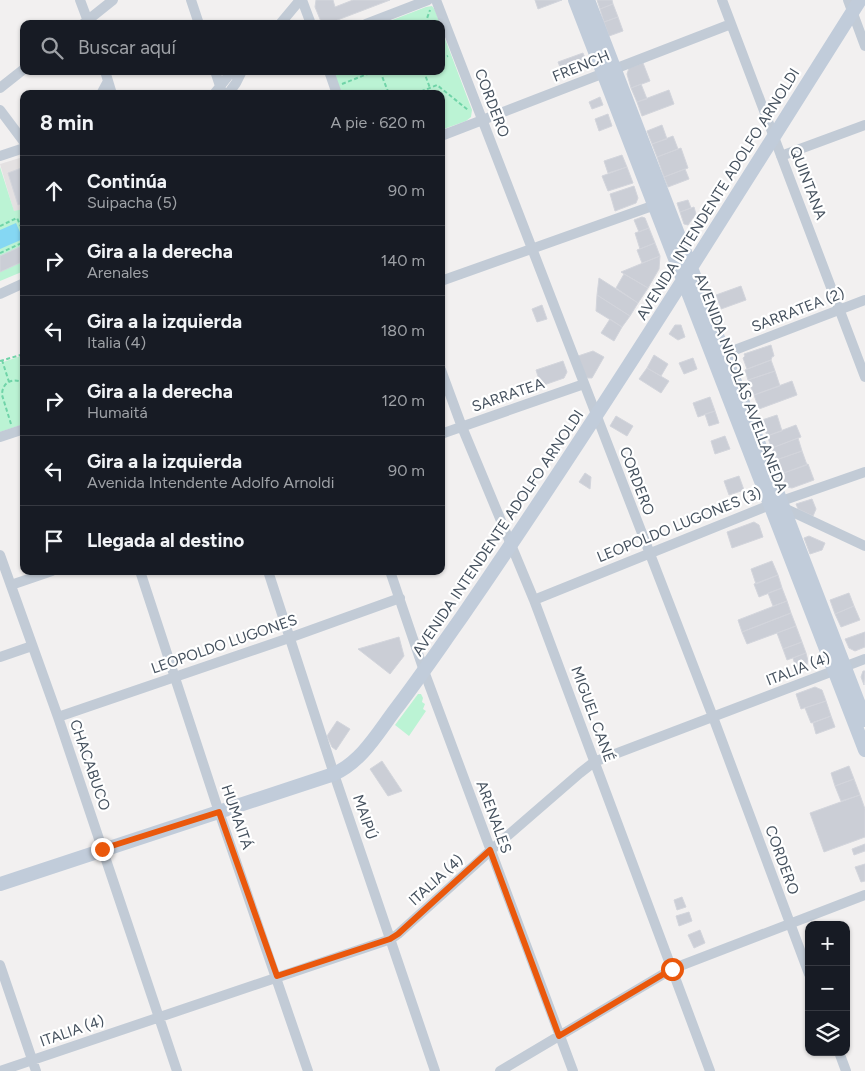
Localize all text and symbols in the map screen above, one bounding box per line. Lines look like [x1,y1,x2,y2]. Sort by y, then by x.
search box [20,20,445,75]
icon: search [38,34,66,62]
text: Buscar aquí [78,36,176,59]
street label: FRENCH [550,46,612,86]
street label: AVENIDA INTENDENTE ADOLFO ARNOLDI [633,65,803,323]
street label: CORDERO [471,66,513,140]
text: 8 min [40,110,94,135]
text: A pie · 620 m [331,113,425,132]
street label: QUINTANA [786,144,830,222]
text: Continúa [87,170,167,193]
icon: ahead [40,177,68,205]
text: 90 m [388,181,425,200]
text: Suipacha (5) [87,193,177,212]
text: Gira a la derecha [87,240,233,263]
icon: right [40,247,68,275]
text: 140 m [381,251,425,270]
text: Arenales [87,263,149,282]
street label: AVENIDA NICOLÁS AVELLANEDA [691,271,791,495]
street label: SARRATEA (2) [749,284,847,336]
text: Gira a la izquierda [87,310,242,333]
icon: left [40,317,68,345]
text: 180 m [381,321,425,340]
text: Italia (4) [87,333,146,352]
street label: SARRATEA [469,374,547,416]
text: Gira a la derecha [87,380,233,403]
icon: right [40,387,68,415]
text: 120 m [382,391,425,410]
text: Humaitá [87,403,148,422]
street label: AVENIDA INTENDENTE ADOLFO ARNOLDI [409,406,587,660]
street label: CORDERO [616,444,658,518]
text: Gira a la izquierda [87,450,242,473]
icon: left [40,457,68,485]
text: 90 m [388,461,425,480]
text: Avenida Intendente Adolfo Arnoldi [87,473,334,492]
street label: LEOPOLDO LUGONES (3) [594,484,764,566]
icon: arrive [40,527,68,555]
text: Llegada al destino [87,529,244,552]
street label: LEOPOLDO LUGONES [149,611,299,677]
street label: ITALIA (4) [763,649,833,689]
street label: MIGUEL CANÉ [567,664,619,764]
street label: CHACABUCO [66,717,114,813]
street label: ARENALES [473,778,515,856]
street label: HUMAITÁ [218,782,256,852]
street label: MAIPÚ [349,792,381,842]
street label: CORDERO [761,823,803,897]
route end [91,838,114,861]
street label: ITALIA (4) [405,851,467,909]
map controls [805,921,850,1056]
button: + [805,921,850,966]
route start [661,958,684,981]
button: − [805,966,850,1011]
button: layers [805,1011,850,1056]
street label: ITALIA (4) [37,1012,107,1050]

